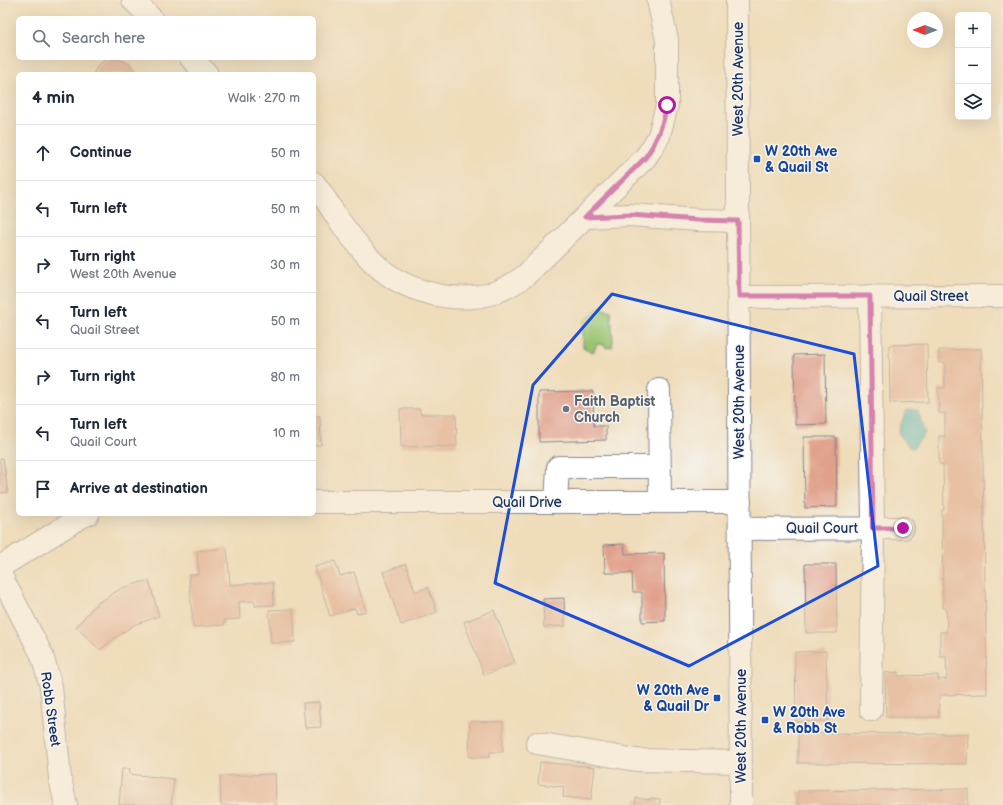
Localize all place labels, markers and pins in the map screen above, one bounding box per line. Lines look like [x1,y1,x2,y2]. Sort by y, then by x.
place label: W 20th Ave & Quail St [765,143,837,176]
marker: W 20th Ave & Quail St [752,154,762,164]
place label: Faith Baptist Church [574,393,656,426]
marker: Faith Baptist Church [561,404,571,414]
place label: W 20th Ave & Quail Dr [637,682,709,715]
marker: W 20th Ave & Quail Dr [712,693,722,703]
place label: W 20th Ave & Robb St [773,704,845,737]
marker: W 20th Ave & Robb St [760,715,770,725]

